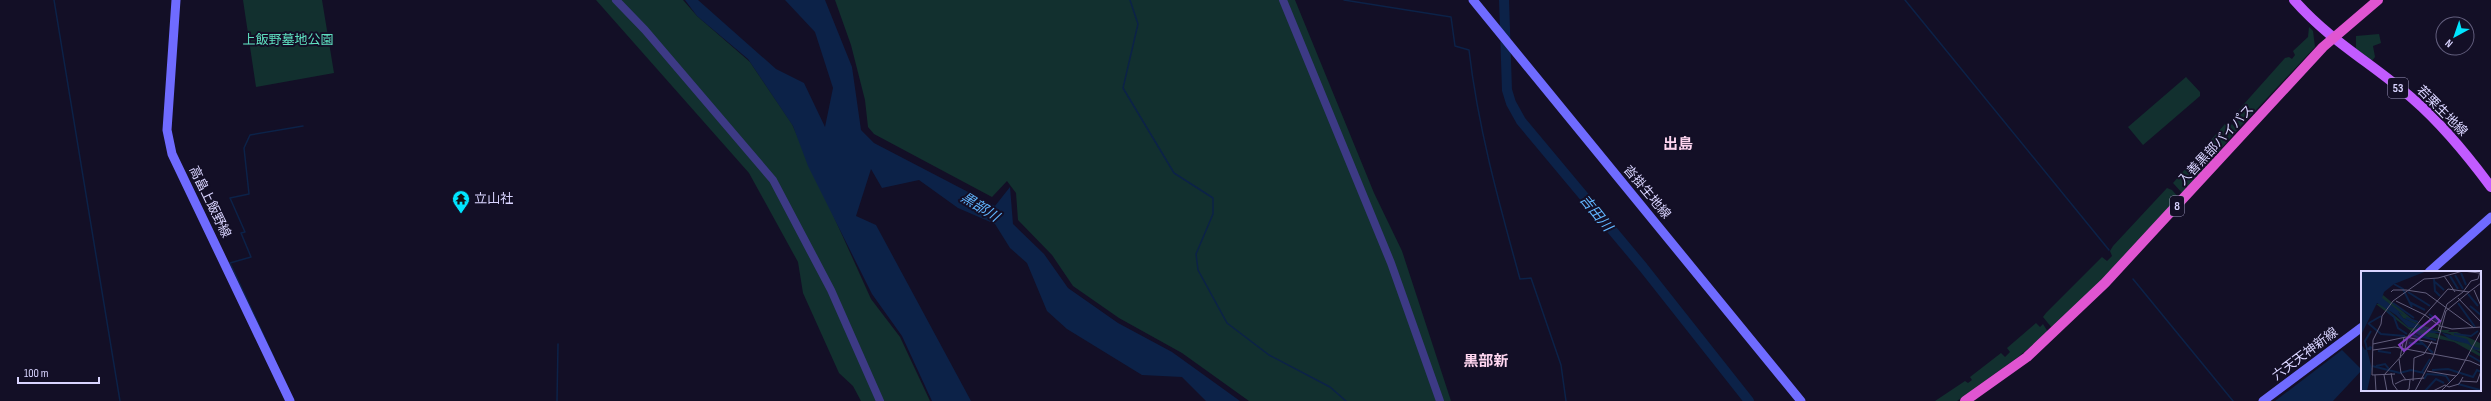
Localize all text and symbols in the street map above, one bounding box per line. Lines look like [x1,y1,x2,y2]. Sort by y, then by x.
north arrow [2435,16,2475,56]
park label: 上飯野墓地公園 [242,32,334,48]
text: N [2442,36,2455,50]
road number: 53 [2388,78,2408,98]
street label: 若栗生地線 [2413,82,2471,140]
street label: 入善黒部バイパス [2175,102,2257,188]
district label: 出島 [1663,135,1693,154]
street label: 沓掛生地線 [1620,162,1674,222]
street label: 高畠上飯野線 [186,163,234,241]
temple icon: 立山社 [451,189,471,214]
water label: 黒部川 [958,189,1004,226]
place label: 立山社 [474,191,513,207]
water label: 吉田川 [1576,191,1617,236]
road number: 8 [2170,196,2184,216]
inset map [2361,271,2481,391]
street label: 六天天神新線 [2269,324,2341,384]
district label: 黒部新 [1463,352,1509,371]
scale bar [18,359,99,385]
text: 100 m [24,366,49,381]

